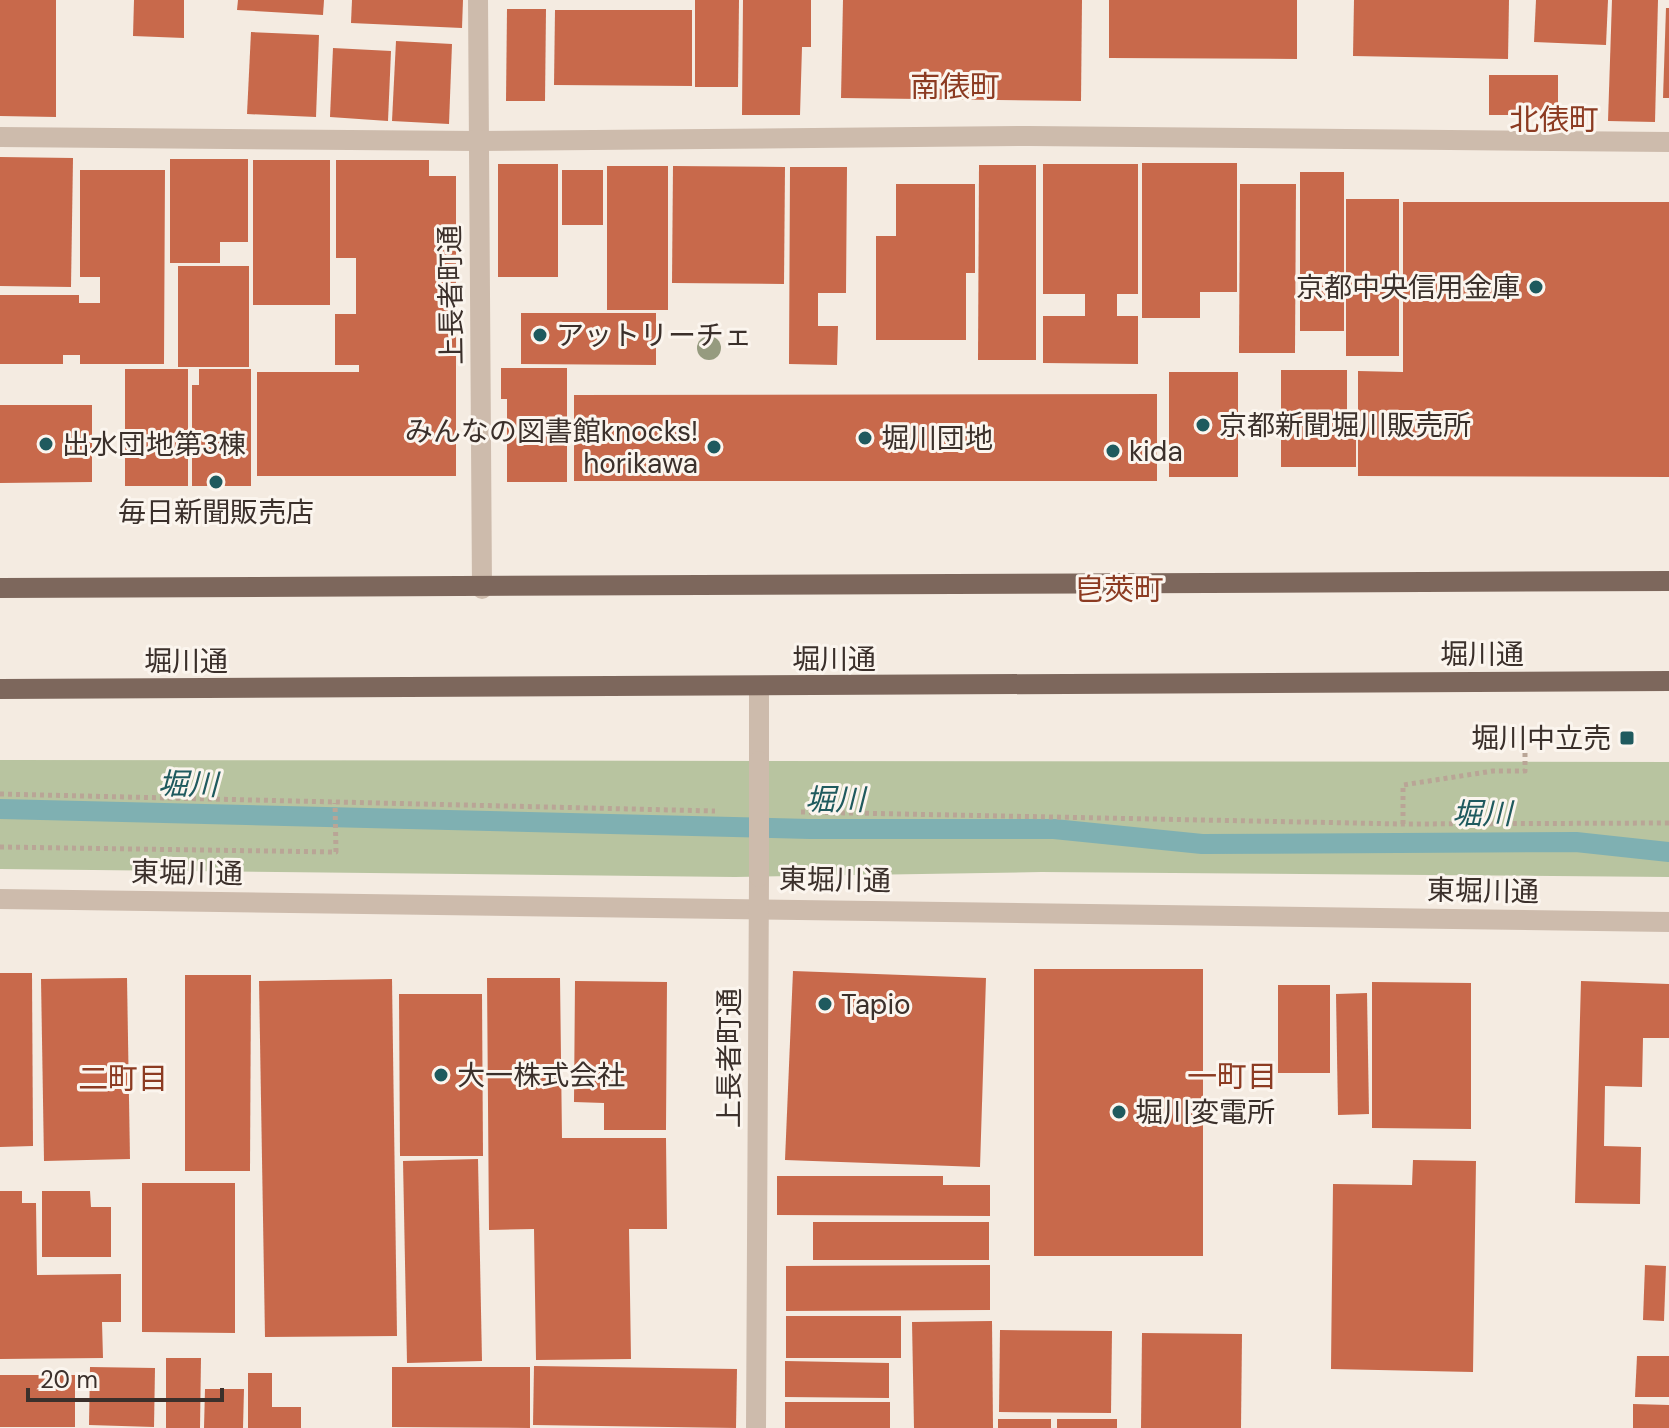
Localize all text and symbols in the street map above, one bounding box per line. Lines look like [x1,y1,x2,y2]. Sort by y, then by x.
district label: 南俵町 [910,67,1000,106]
district label: 北俵町 [1509,100,1599,139]
street label: 上長者町通 [431,225,471,365]
place label: 京都中央信用金庫 [1296,269,1520,306]
marker: 京都中央信用金庫 [1527,278,1545,296]
place label: アットリーチェ [556,317,752,354]
marker: アットリーチェ [531,326,549,344]
place label: 京都新聞堀川販売所 [1219,407,1471,444]
place label: みんなの図書館knocks! horikawa [405,413,698,482]
marker: 京都新聞堀川販売所 [1194,416,1212,434]
place label: 堀川団地 [881,420,993,457]
place label: 出水団地第3棟 [62,426,247,463]
marker: 堀川団地 [856,429,874,447]
place label: kida [1129,433,1183,470]
marker: 出水団地第3棟 [37,435,55,453]
marker: みんなの図書館knocks! horikawa [705,438,723,456]
marker: kida [1104,442,1122,460]
marker: 毎日新聞販売店 [207,473,225,491]
place label: 毎日新聞販売店 [118,494,314,531]
district label: 皀莢町 [1074,570,1164,609]
street label: 堀川通 [1440,636,1524,673]
street label: 堀川通 [792,641,876,678]
street label: 堀川通 [144,643,228,680]
place label: 堀川中立売 [1471,720,1611,757]
marker: 堀川中立売 [1618,729,1636,747]
water label: 堀川 [158,764,221,804]
water label: 堀川 [805,780,868,819]
water label: 堀川 [1452,794,1515,833]
street label: 東堀川通 [131,854,243,892]
street label: 東堀川通 [779,861,891,899]
street label: 東堀川通 [1427,872,1539,910]
place label: Tapio [841,986,911,1023]
street label: 上長者町通 [711,988,748,1128]
marker: Tapio [816,995,834,1013]
place label: 大一株式会社 [457,1057,625,1094]
district label: 一町目 [1187,1057,1277,1096]
district label: 二町目 [78,1059,168,1098]
marker: 大一株式会社 [432,1066,450,1084]
place label: 堀川変電所 [1135,1094,1275,1131]
marker: 堀川変電所 [1110,1103,1128,1121]
scale bar [28,1352,222,1402]
text: 20 m [40,1364,98,1395]

